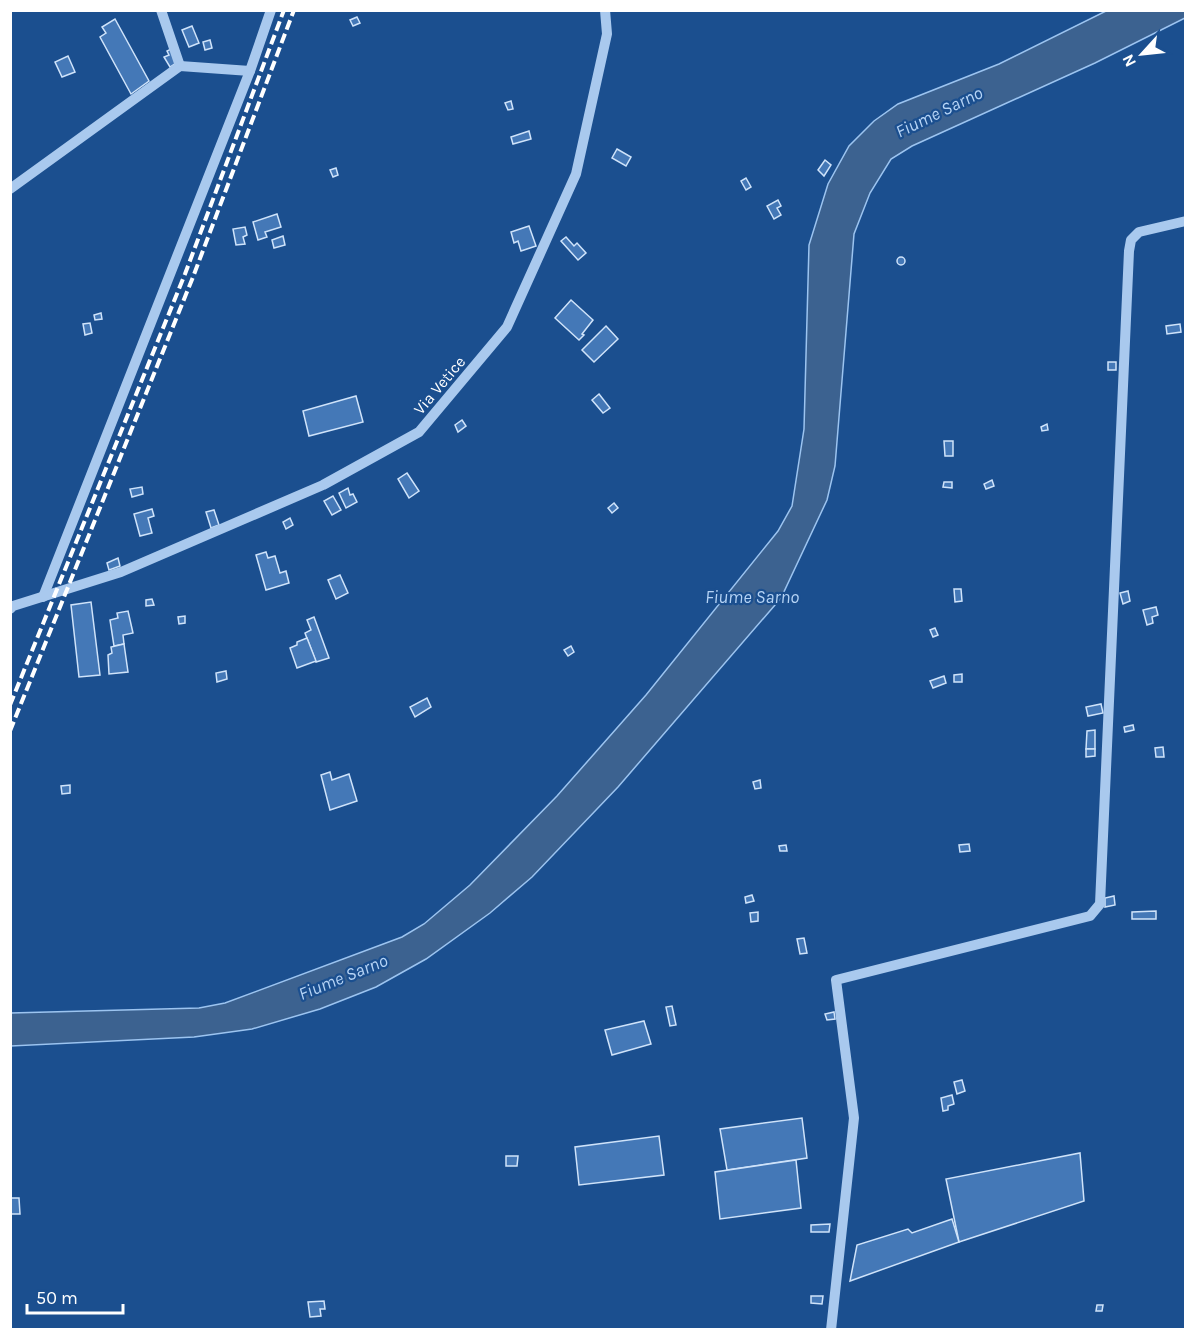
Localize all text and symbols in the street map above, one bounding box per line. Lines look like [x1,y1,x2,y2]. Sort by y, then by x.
north arrow [1112,24,1172,84]
text: N [1118,51,1140,70]
water label: Fiume Sarno [892,81,986,143]
street label: Via Vetice [409,352,469,418]
water label: Fiume Sarno [705,586,799,608]
water label: Fiume Sarno [295,949,391,1005]
scale bar [27,1277,123,1315]
text: 50 m [36,1287,78,1309]

